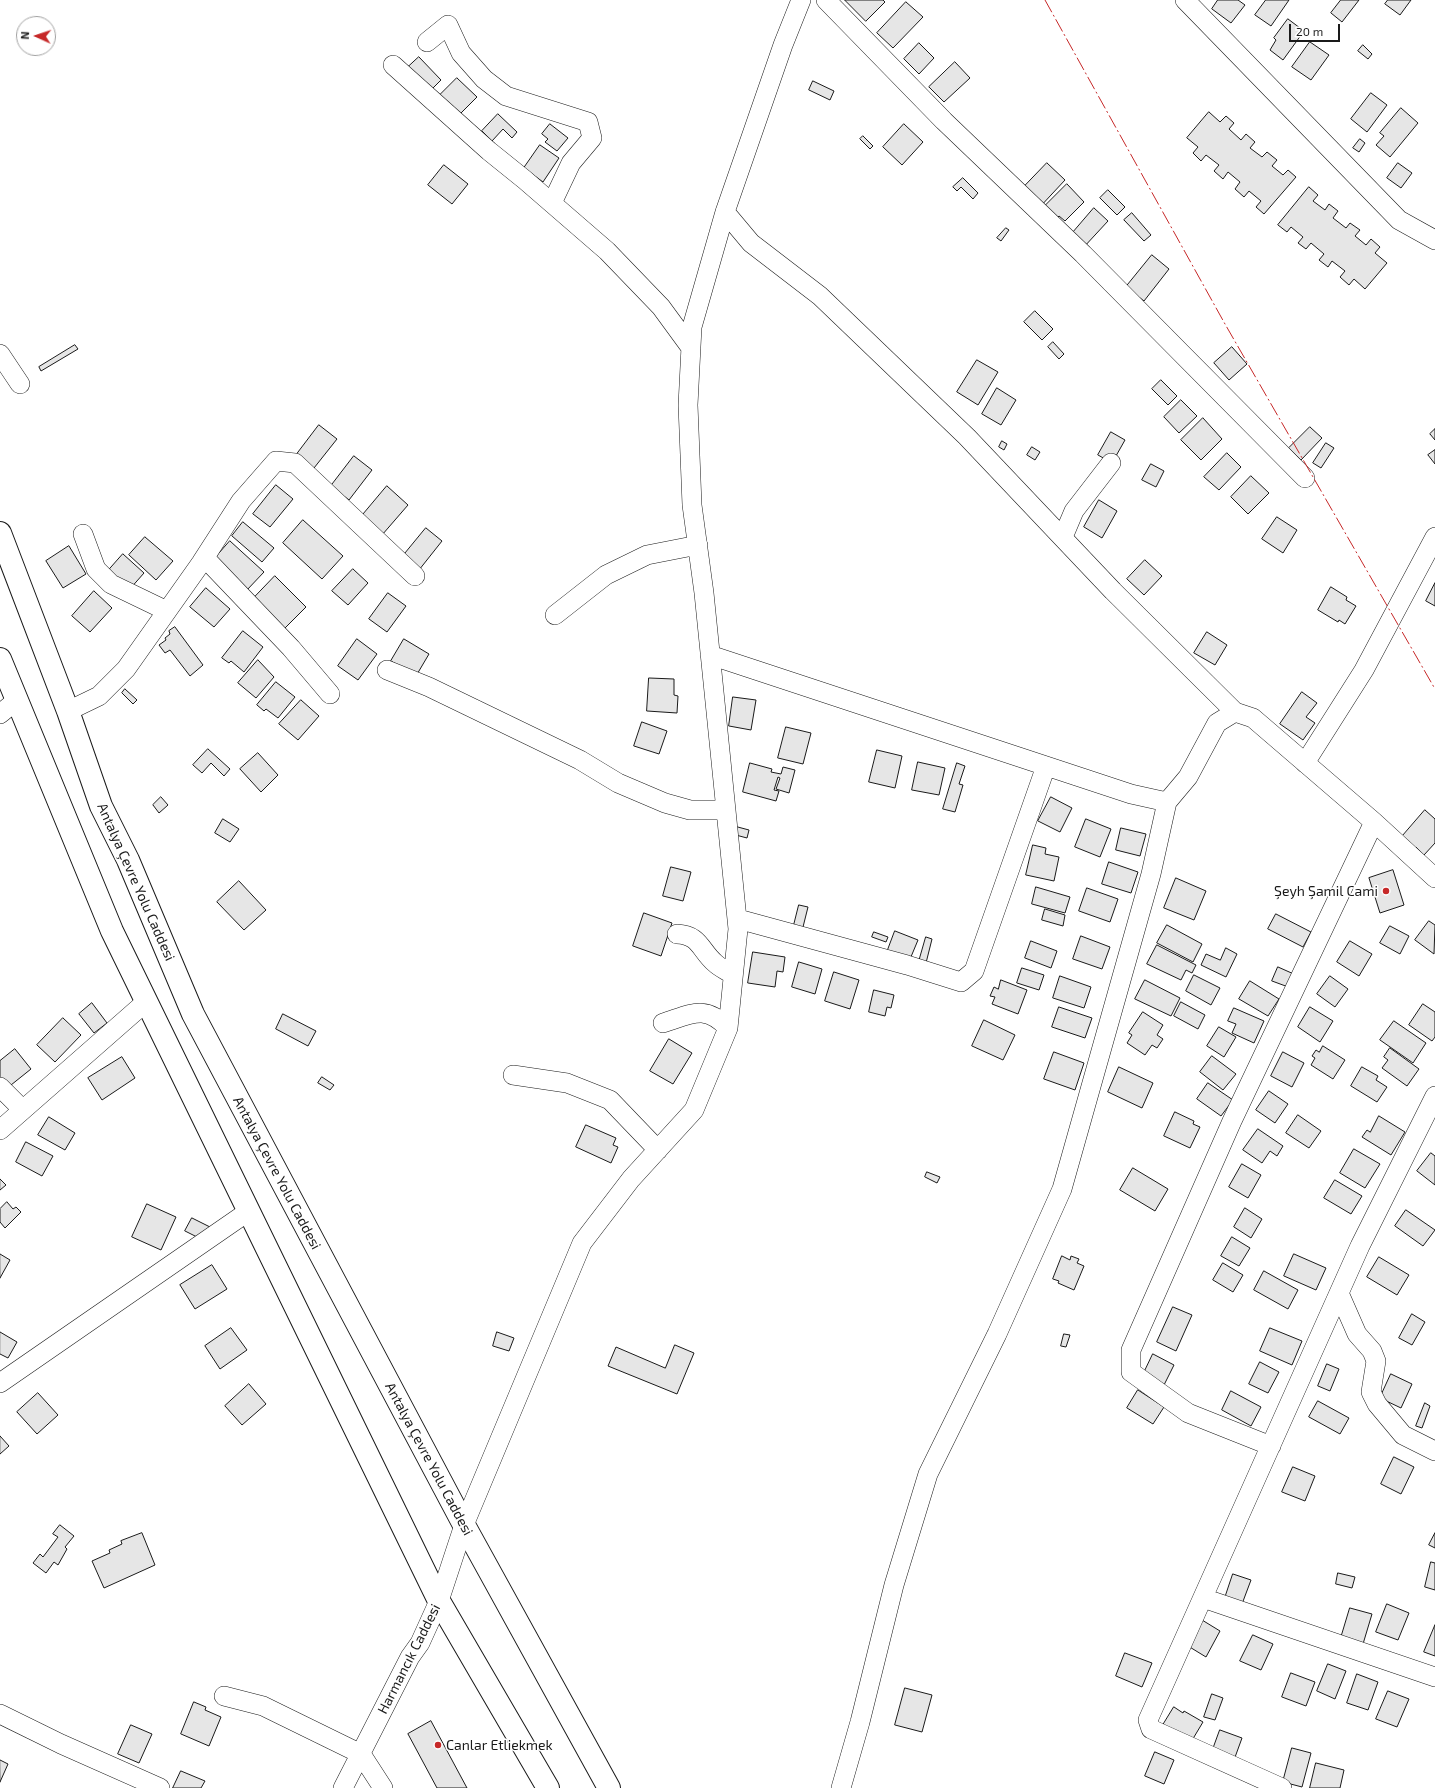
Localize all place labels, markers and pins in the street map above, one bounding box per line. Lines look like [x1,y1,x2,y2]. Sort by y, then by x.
place label: Şeyh Şamil Cami [1274,883,1378,899]
marker: Şeyh Şamil Cami [1381,886,1391,896]
place label: Canlar Etliekmek [446,1737,553,1753]
marker: Canlar Etliekmek [433,1740,443,1750]

